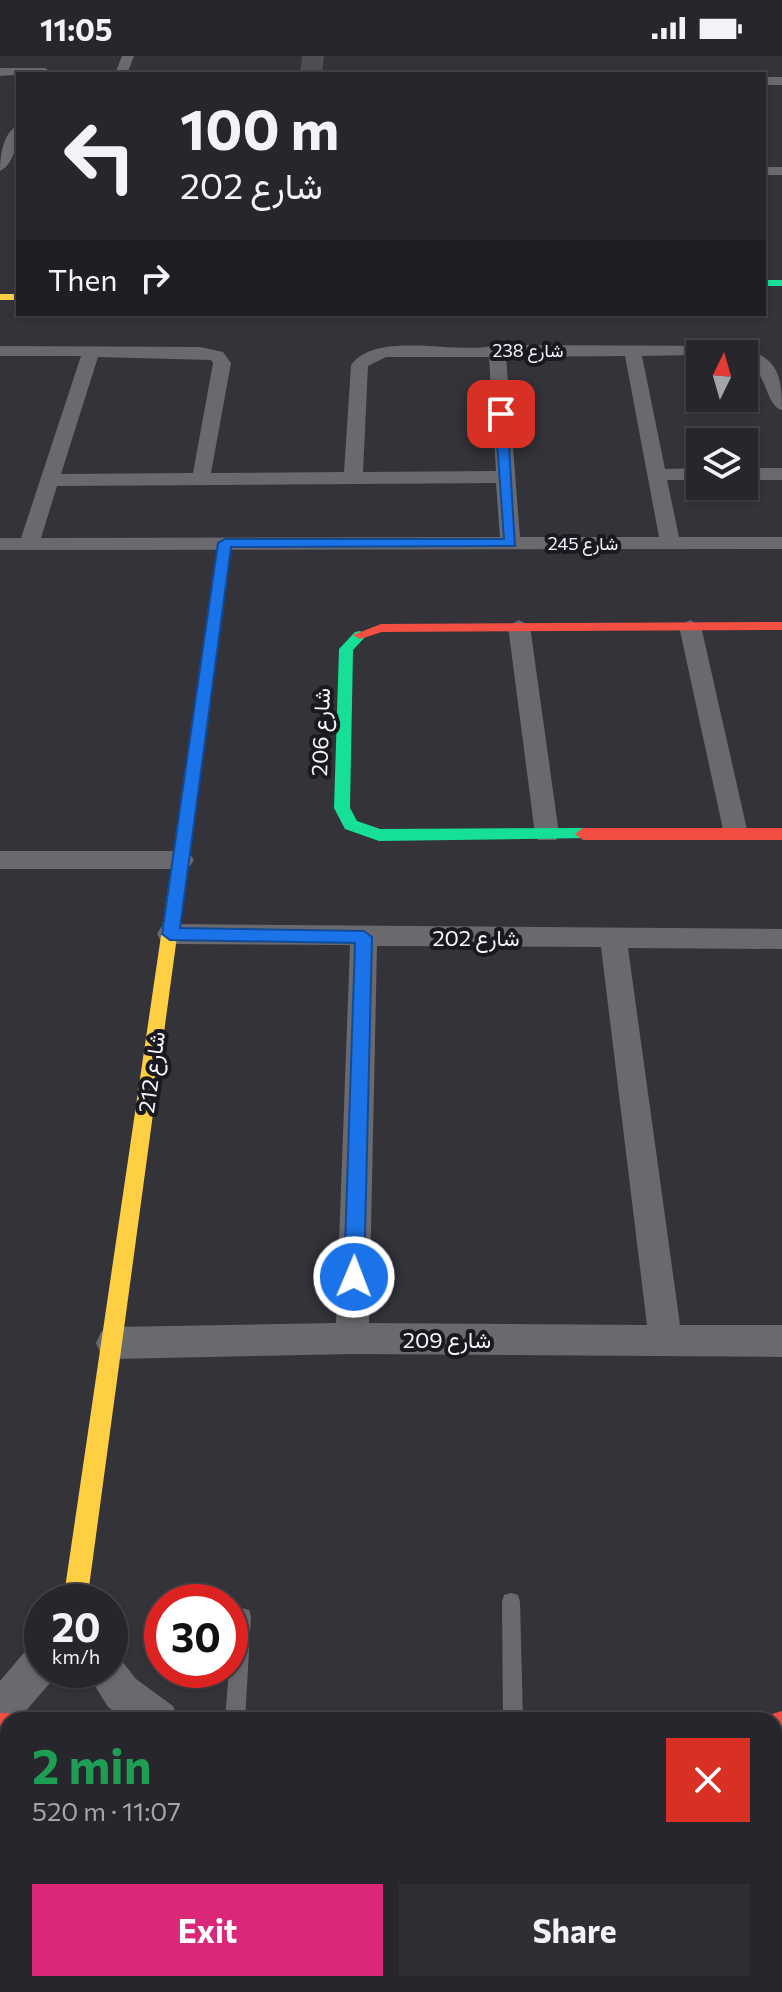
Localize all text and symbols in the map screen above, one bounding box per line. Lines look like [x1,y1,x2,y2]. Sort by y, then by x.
text: 11:05 [40,10,113,47]
text: 100 m [180,93,339,162]
icon: left [48,104,152,208]
text: شارع 202 [180,162,323,206]
icon: right [133,256,177,300]
text: Then [48,260,117,297]
street label: شارع 238 [493,339,563,363]
north arrow [686,340,758,412]
map controls [686,340,758,500]
pin [467,380,535,448]
icon: arrive [479,392,523,436]
button: layers [686,428,758,500]
street label: شارع 245 [548,532,618,556]
street label: شارع 206 [305,687,337,777]
street label: شارع 202 [432,924,520,953]
street label: شارع 212 [132,1029,172,1115]
position arrow [312,1235,396,1319]
street label: شارع 209 [403,1326,491,1355]
speed limit sign: 30 [144,1584,248,1688]
text: 20 [51,1601,101,1650]
text: km/h [52,1644,100,1668]
text: 2 min [32,1735,152,1794]
button: close [666,1738,750,1822]
text: 520 m · 11:07 [32,1795,181,1826]
button: Exit [32,1884,383,1976]
button: Share [399,1884,750,1976]

